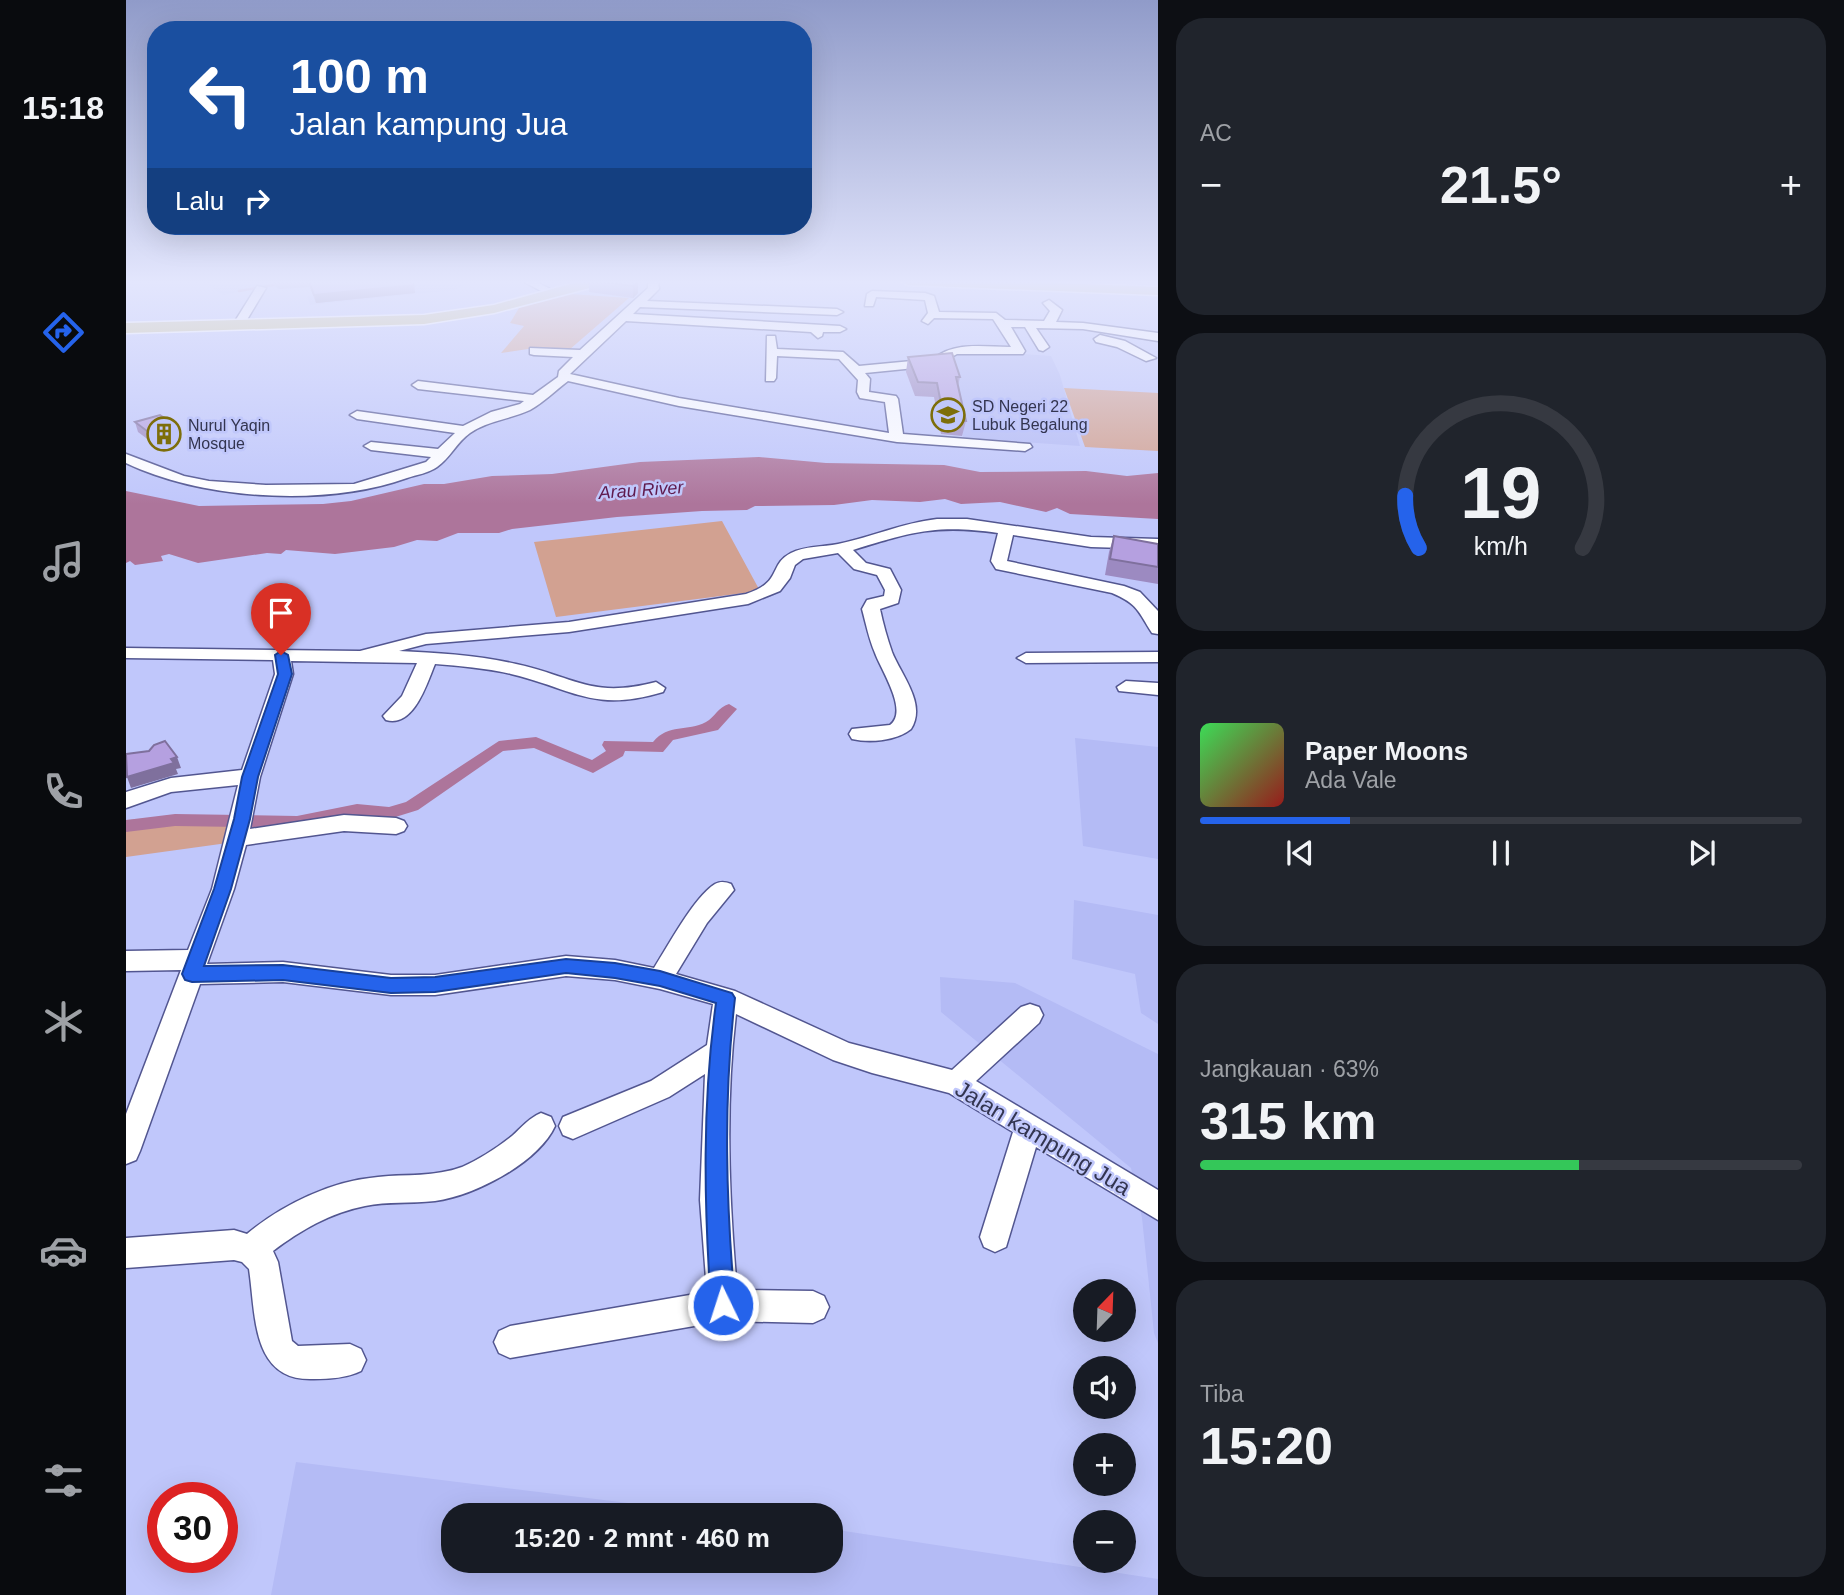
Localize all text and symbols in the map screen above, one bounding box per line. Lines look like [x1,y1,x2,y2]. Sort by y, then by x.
icon: left [175,49,266,140]
text: 100 m [290,49,429,103]
text: 15:18 [22,90,104,126]
text: Jalan kampung Jua [290,106,568,142]
text: AC [1200,120,1232,146]
text: 21.5° [1440,156,1562,214]
text: − [1200,164,1222,206]
text: + [1780,164,1802,206]
icon: right [238,182,276,220]
text: Lalu [175,186,224,216]
icon: directions [39,308,88,357]
school or university icon: SD Negeri 22 Lubuk Begalung [929,396,967,434]
place label: SD Negeri 22 Lubuk Begalung [972,398,1088,433]
building icon: Nurul Yaqin Mosque [145,415,183,453]
place label: Nurul Yaqin Mosque [188,417,270,452]
text: 19 [1461,453,1541,534]
water label: Arau River [597,477,685,503]
text: km/h [1474,532,1528,560]
icon: music [39,537,88,586]
pin [251,583,311,655]
icon: arrive [262,594,300,632]
text: Paper Moons [1305,736,1468,766]
icon: phone [39,767,88,816]
text: Ada Vale [1305,767,1397,793]
icon: previous [1281,834,1319,872]
icon: pause [1482,834,1520,872]
icon: next [1683,834,1721,872]
icon: climate [39,997,88,1046]
text: Jangkauan · 63% [1200,1056,1379,1082]
street label: Jalan kampung Jua [951,1075,1135,1201]
text: 315 km [1200,1092,1376,1150]
icon: car [39,1226,88,1275]
position arrow [686,1268,760,1342]
north arrow [1073,1279,1136,1342]
map controls [1073,1279,1136,1573]
button: sound [1073,1356,1136,1419]
text: Tiba [1200,1381,1244,1407]
text: 15:20 [1200,1417,1333,1475]
button: + [1073,1433,1136,1496]
icon: filters [39,1456,88,1505]
speed limit sign: 30 [147,1482,238,1573]
button: − [1073,1510,1136,1573]
text: 15:20 · 2 mnt · 460 m [514,1523,770,1553]

